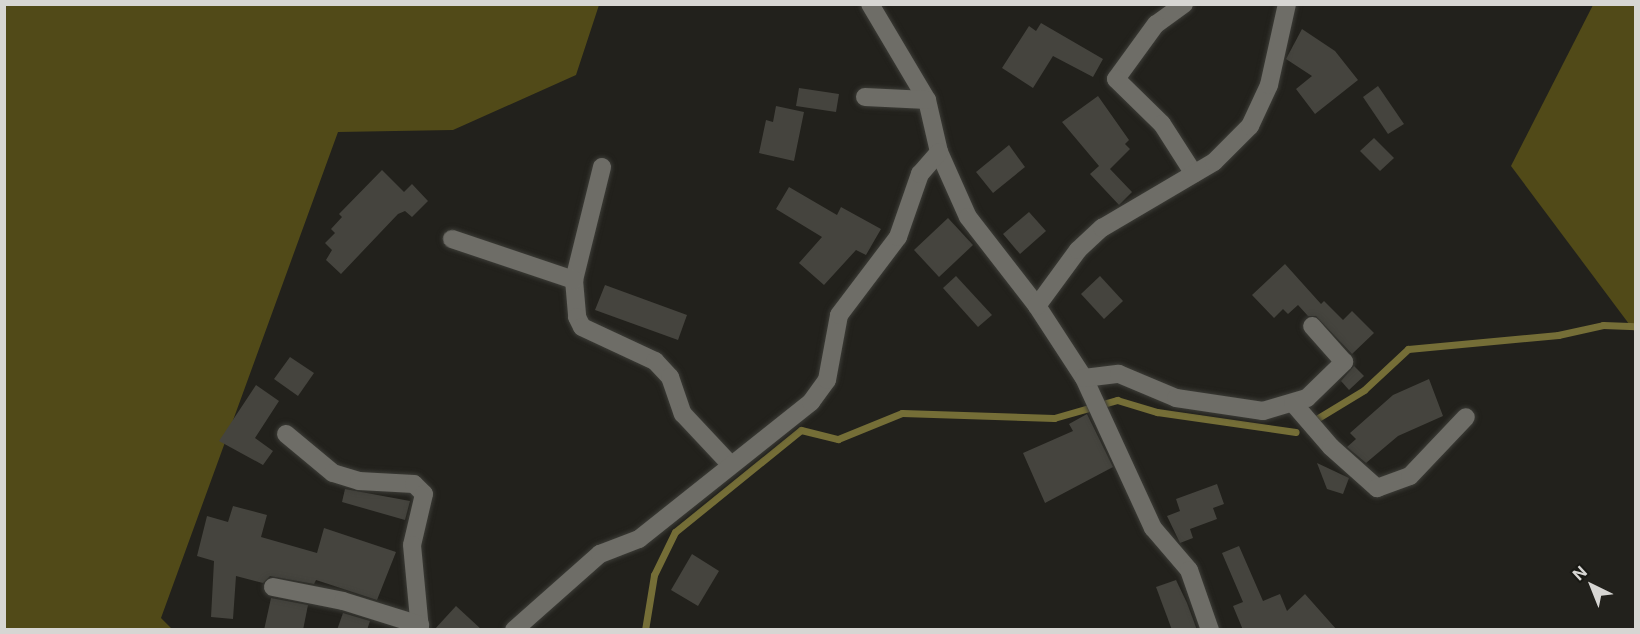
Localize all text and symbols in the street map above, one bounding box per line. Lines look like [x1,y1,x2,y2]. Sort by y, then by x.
north arrow [1562,556,1622,616]
text: N [1568,561,1591,584]

